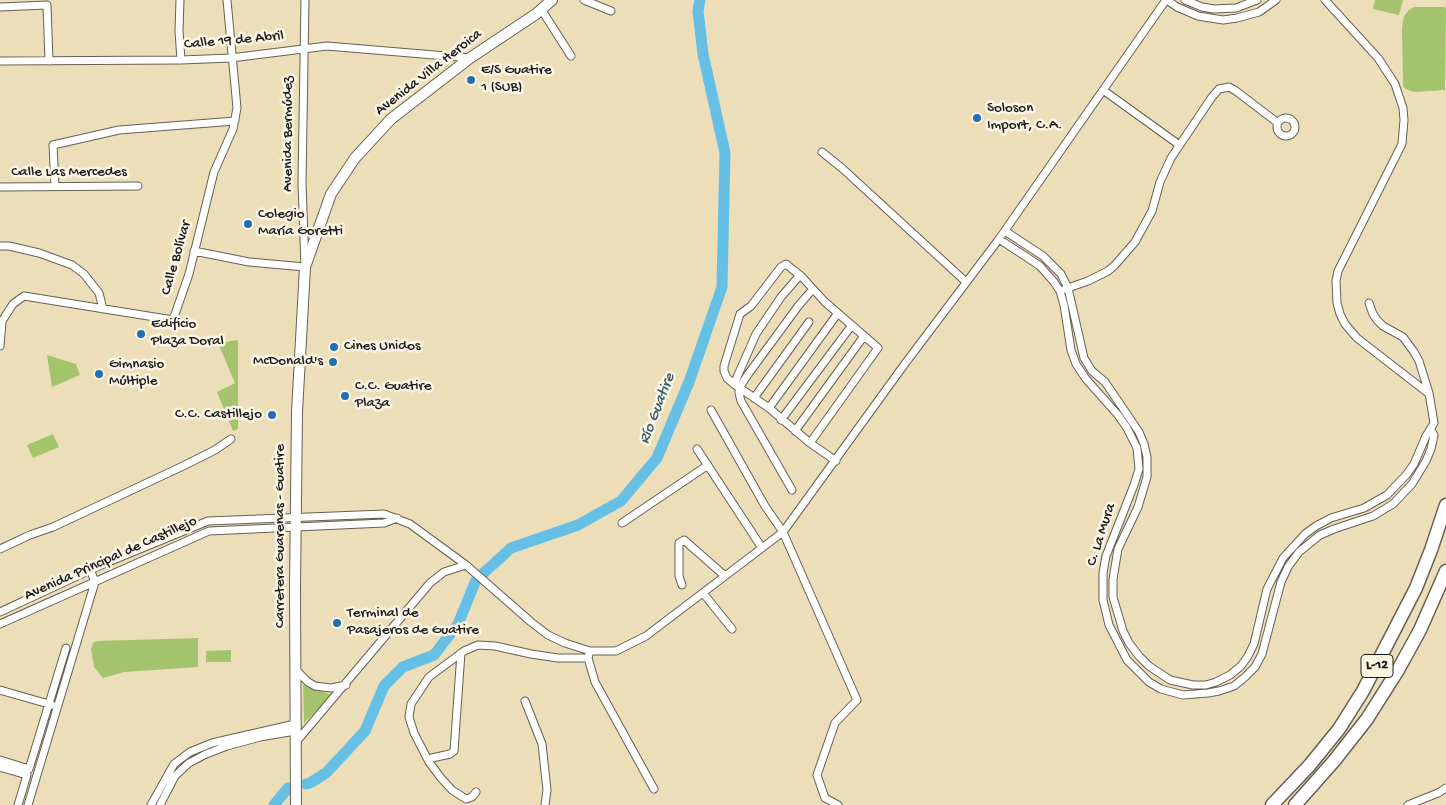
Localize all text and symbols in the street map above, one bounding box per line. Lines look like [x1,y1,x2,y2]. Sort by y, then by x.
street label: Avenida Villa Heroica [372,26,486,120]
street label: Calle 19 de Abril [183,28,285,54]
place label: E/S Guatire 1 (SUB) [481,62,552,97]
marker: E/S Guatire 1 (SUB) [465,74,477,86]
street label: Avenida Bermúdez [280,76,298,192]
place label: Soloson Import, C.A. [987,100,1063,135]
marker: Soloson Import, C.A. [971,112,983,124]
street label: Calle Las Mercedes [11,164,127,182]
place label: Colegio María Goretti [258,206,343,241]
marker: Colegio María Goretti [242,218,254,230]
street label: Calle Bolívar [158,219,196,297]
place label: Edificio Plaza Doral [151,316,224,351]
marker: Edificio Plaza Doral [135,328,147,340]
place label: Cines Unidos [344,338,420,356]
marker: Cines Unidos [328,341,340,353]
place label: McDonald's [253,353,323,371]
place label: Gimnasio Múltiple [109,356,164,391]
marker: McDonald's [327,356,339,368]
marker: Gimnasio Múltiple [93,368,105,380]
water label: Río Guatire [636,371,680,447]
place label: C.C. Guatire Plaza [355,378,431,413]
marker: C.C. Guatire Plaza [339,390,351,402]
place label: C.C. Castillejo [175,406,262,424]
marker: C.C. Castillejo [266,409,278,421]
street label: Carretera Guarenas - Guatire [272,444,290,628]
street label: C. La Mura [1083,501,1121,569]
street label: Avenida Principal de Castillejo [22,513,200,605]
place label: Terminal de Pasajeros de Guatire [347,605,479,640]
marker: Terminal de Pasajeros de Guatire [331,617,343,629]
road number: L-12 [1361,654,1393,678]

